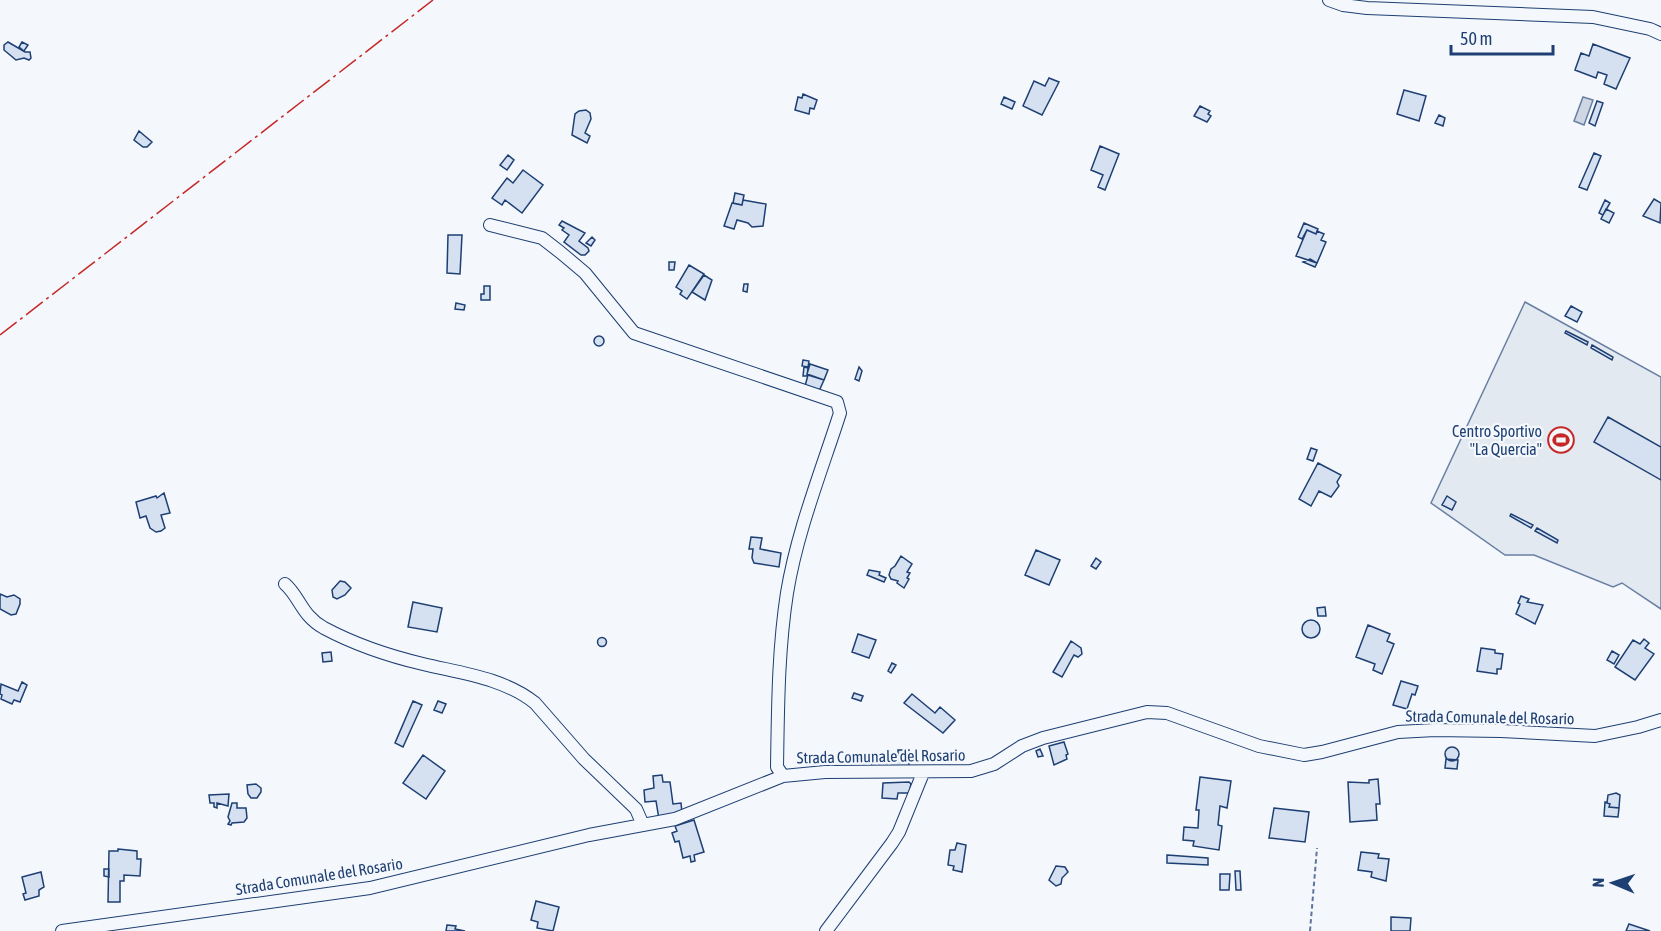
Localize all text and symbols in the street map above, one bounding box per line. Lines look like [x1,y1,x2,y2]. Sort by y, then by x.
scale bar [1451,18,1553,56]
text: 50 m [1460,28,1492,49]
place label: Centro Sportivo "La Quercia" [1452,422,1542,458]
sports icon: Centro Sportivo "La Quercia" [1546,425,1576,455]
street label: Strada Comunale del Rosario [1405,707,1575,727]
street label: Strada Comunale del Rosario [796,746,966,766]
north arrow [1583,853,1643,913]
street label: Strada Comunale del Rosario [234,854,404,898]
text: N [1589,877,1607,888]

